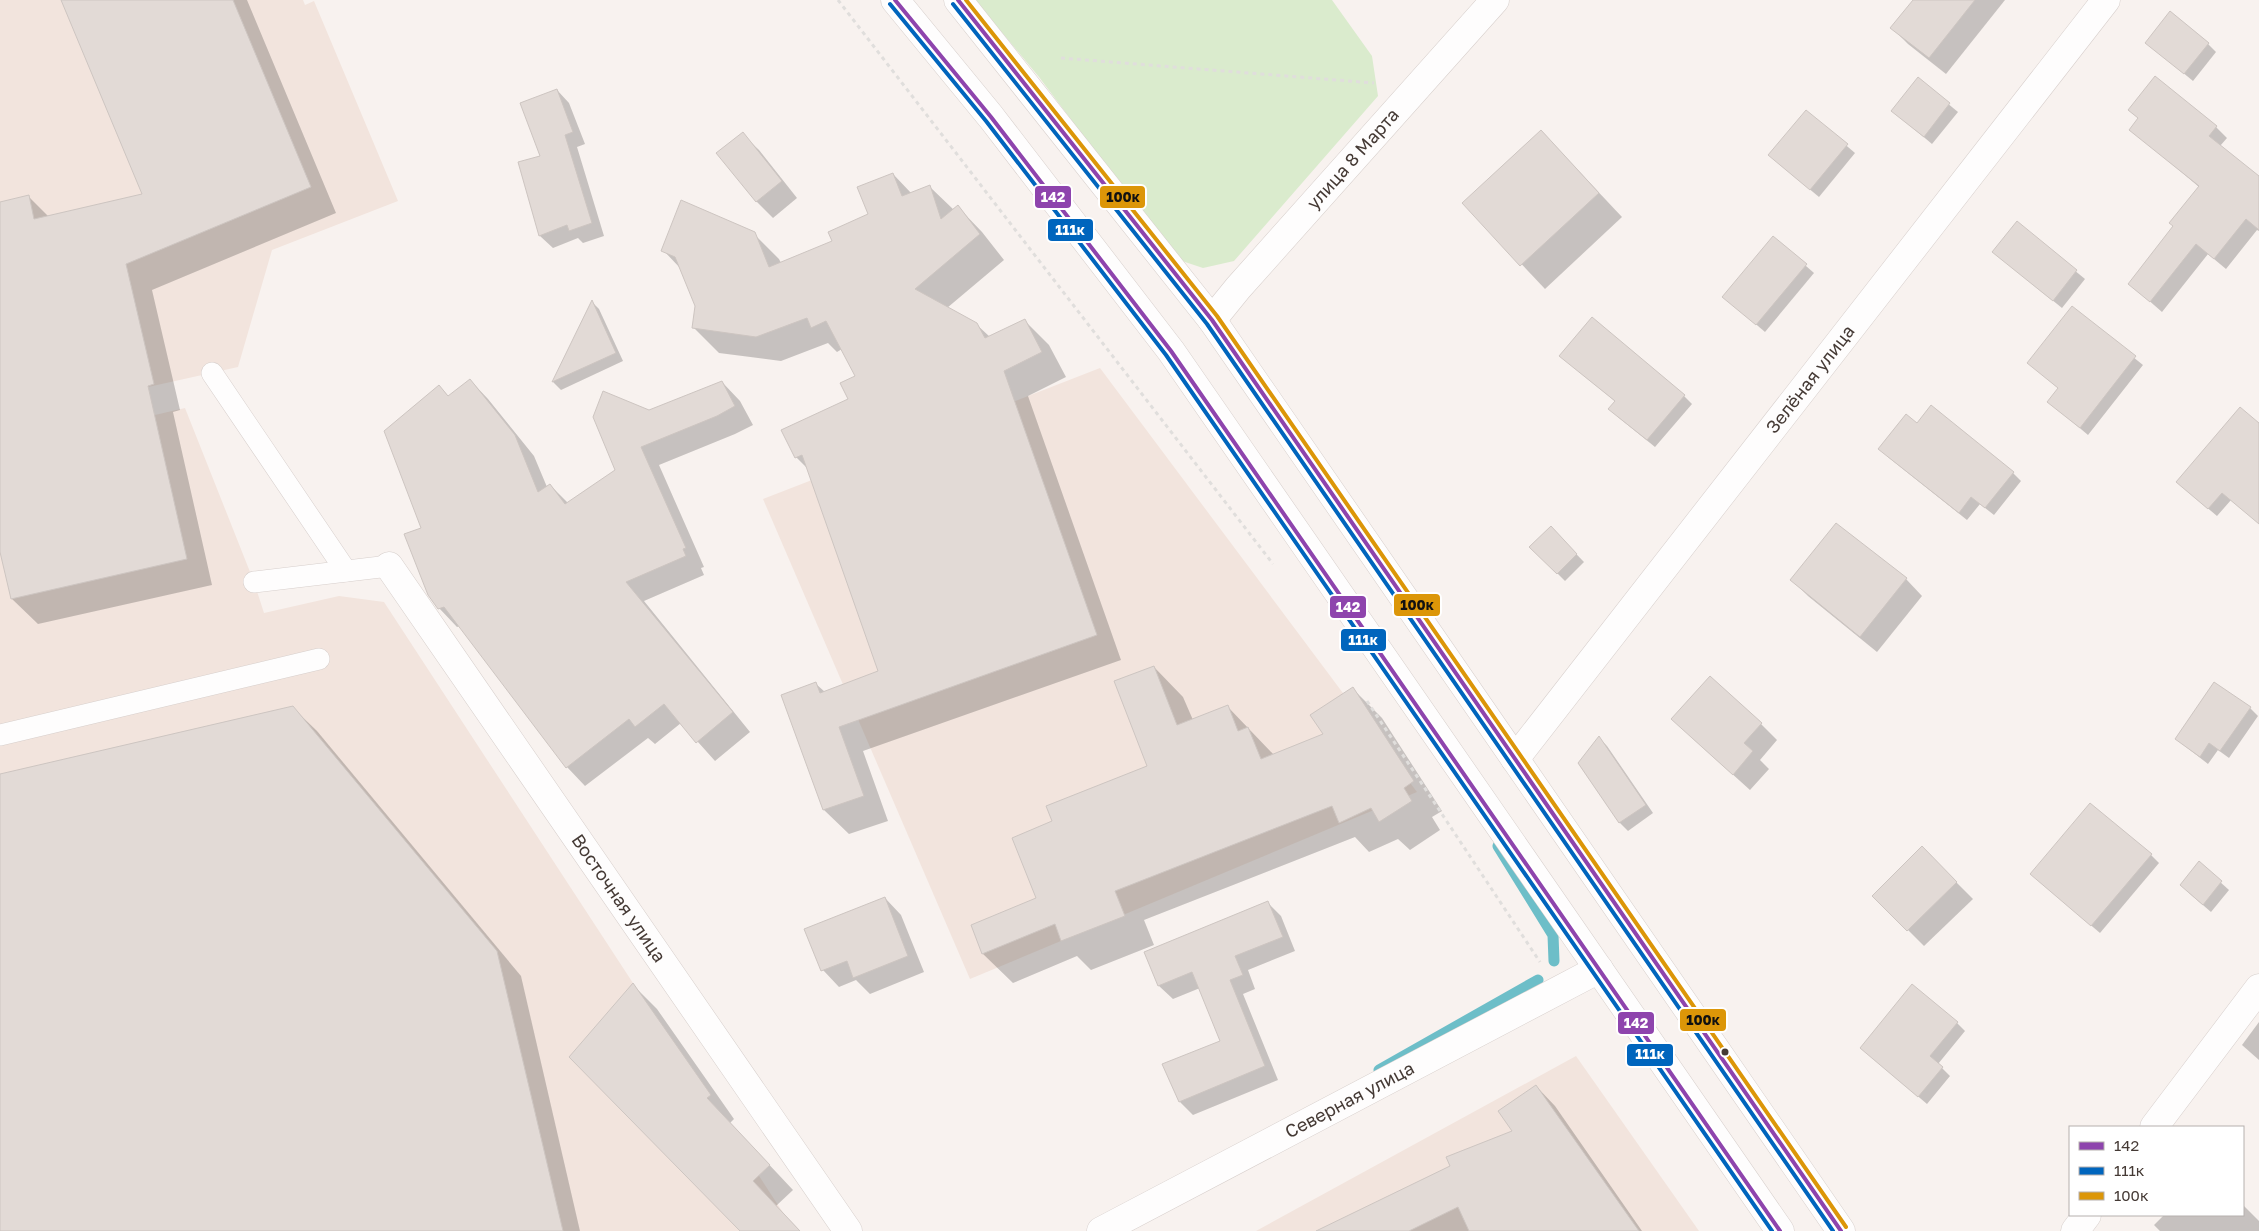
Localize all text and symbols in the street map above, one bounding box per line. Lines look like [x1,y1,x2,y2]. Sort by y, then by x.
street label: улица 8 Марта [1301,103,1403,213]
line badge: 142 [1034,185,1072,209]
line badge: 100к [1099,185,1146,209]
text: 142 [1041,188,1066,205]
text: 100к [1106,188,1140,205]
line badge: 111к [1047,218,1094,242]
text: 111к [1055,221,1085,238]
street label: Зелёная улица [1761,320,1859,437]
line badge: 100к [1393,593,1441,617]
line badge: 142 [1329,595,1367,619]
text: 100к [1400,596,1434,613]
text: 142 [1336,598,1361,615]
line badge: 111к [1340,628,1387,652]
text: 111к [1348,631,1378,648]
street label: Восточная улица [567,830,671,966]
line badge: 100к [1679,1008,1727,1032]
line badge: 142 [1617,1011,1655,1035]
text: 100к [1686,1011,1720,1028]
text: 142 [1624,1014,1649,1031]
line badge: 111к [1626,1043,1674,1067]
text: 111к [1635,1045,1665,1062]
unlabelled marker [1720,1047,1730,1057]
street label: Северная улица [1281,1056,1418,1142]
legend [2069,1126,2244,1216]
text: 142 [2114,1136,2139,1154]
text: 111к [2114,1161,2145,1179]
text: 100к [2114,1186,2149,1204]

